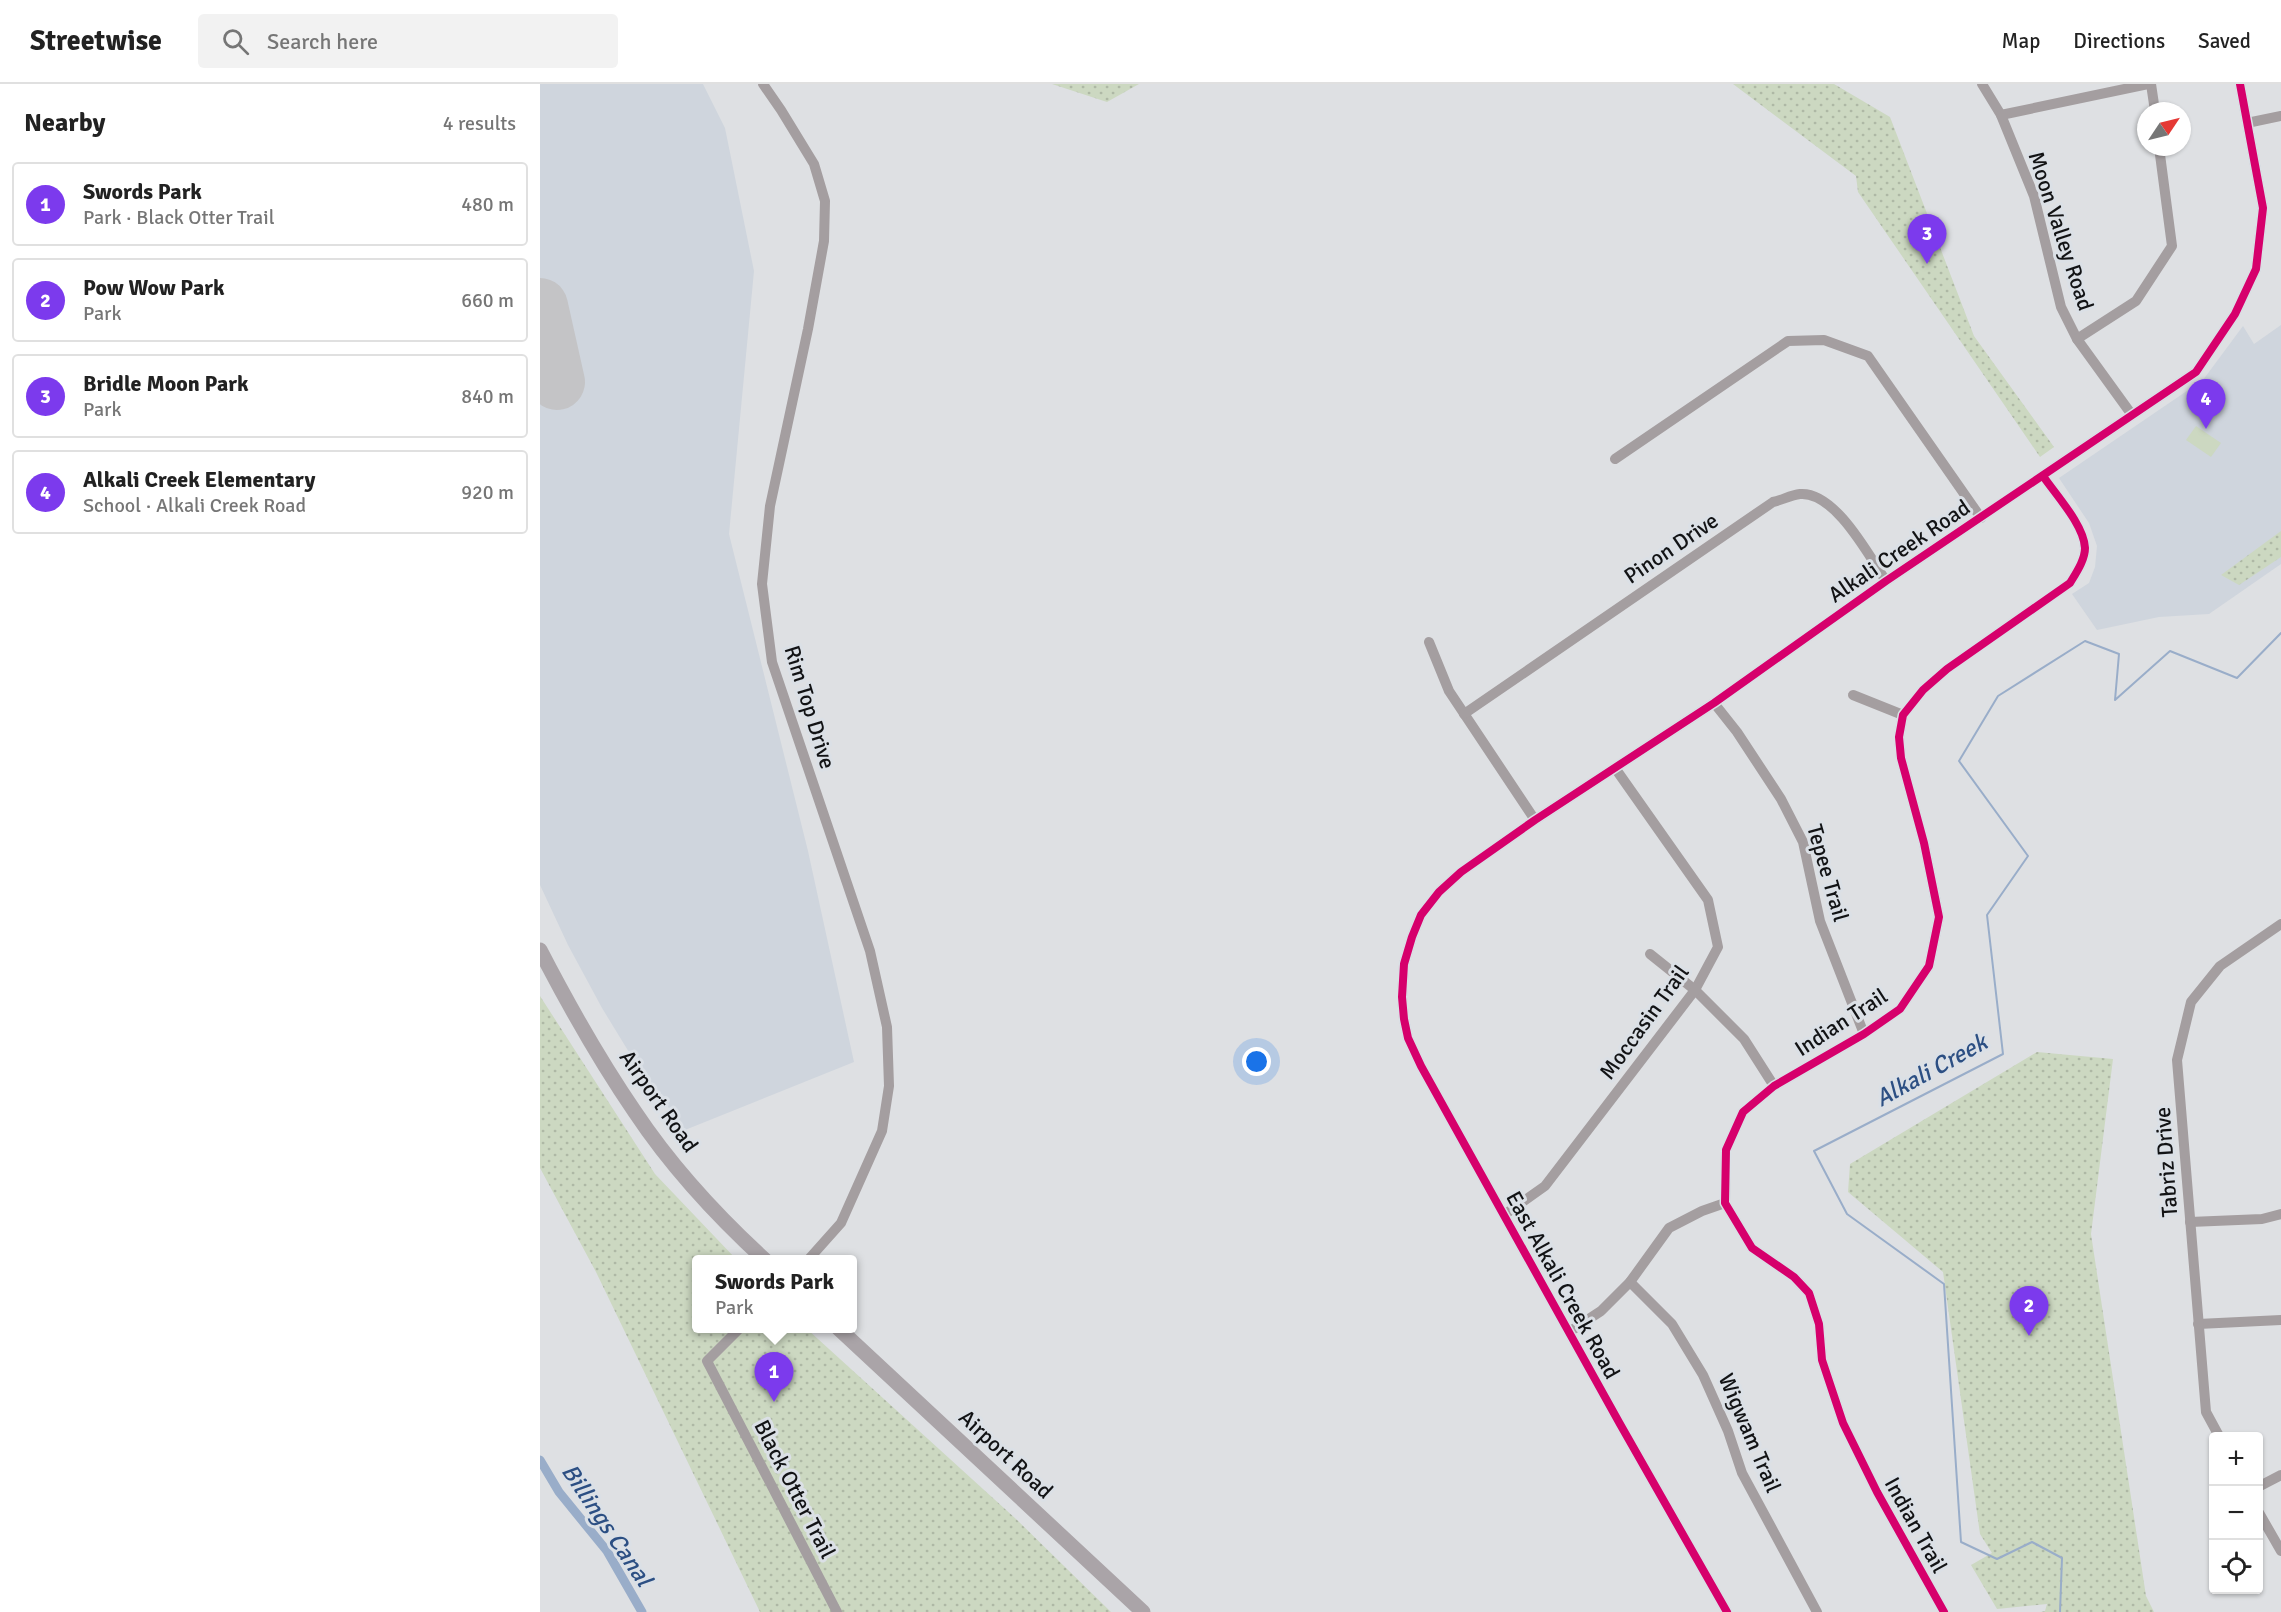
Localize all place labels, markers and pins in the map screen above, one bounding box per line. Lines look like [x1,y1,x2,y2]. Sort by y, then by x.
pin: 3 [1908,214,1946,264]
pin: 4 [2186,380,2226,429]
pin: 2 [2010,1286,2048,1336]
pin: 1 [754,1352,794,1402]

